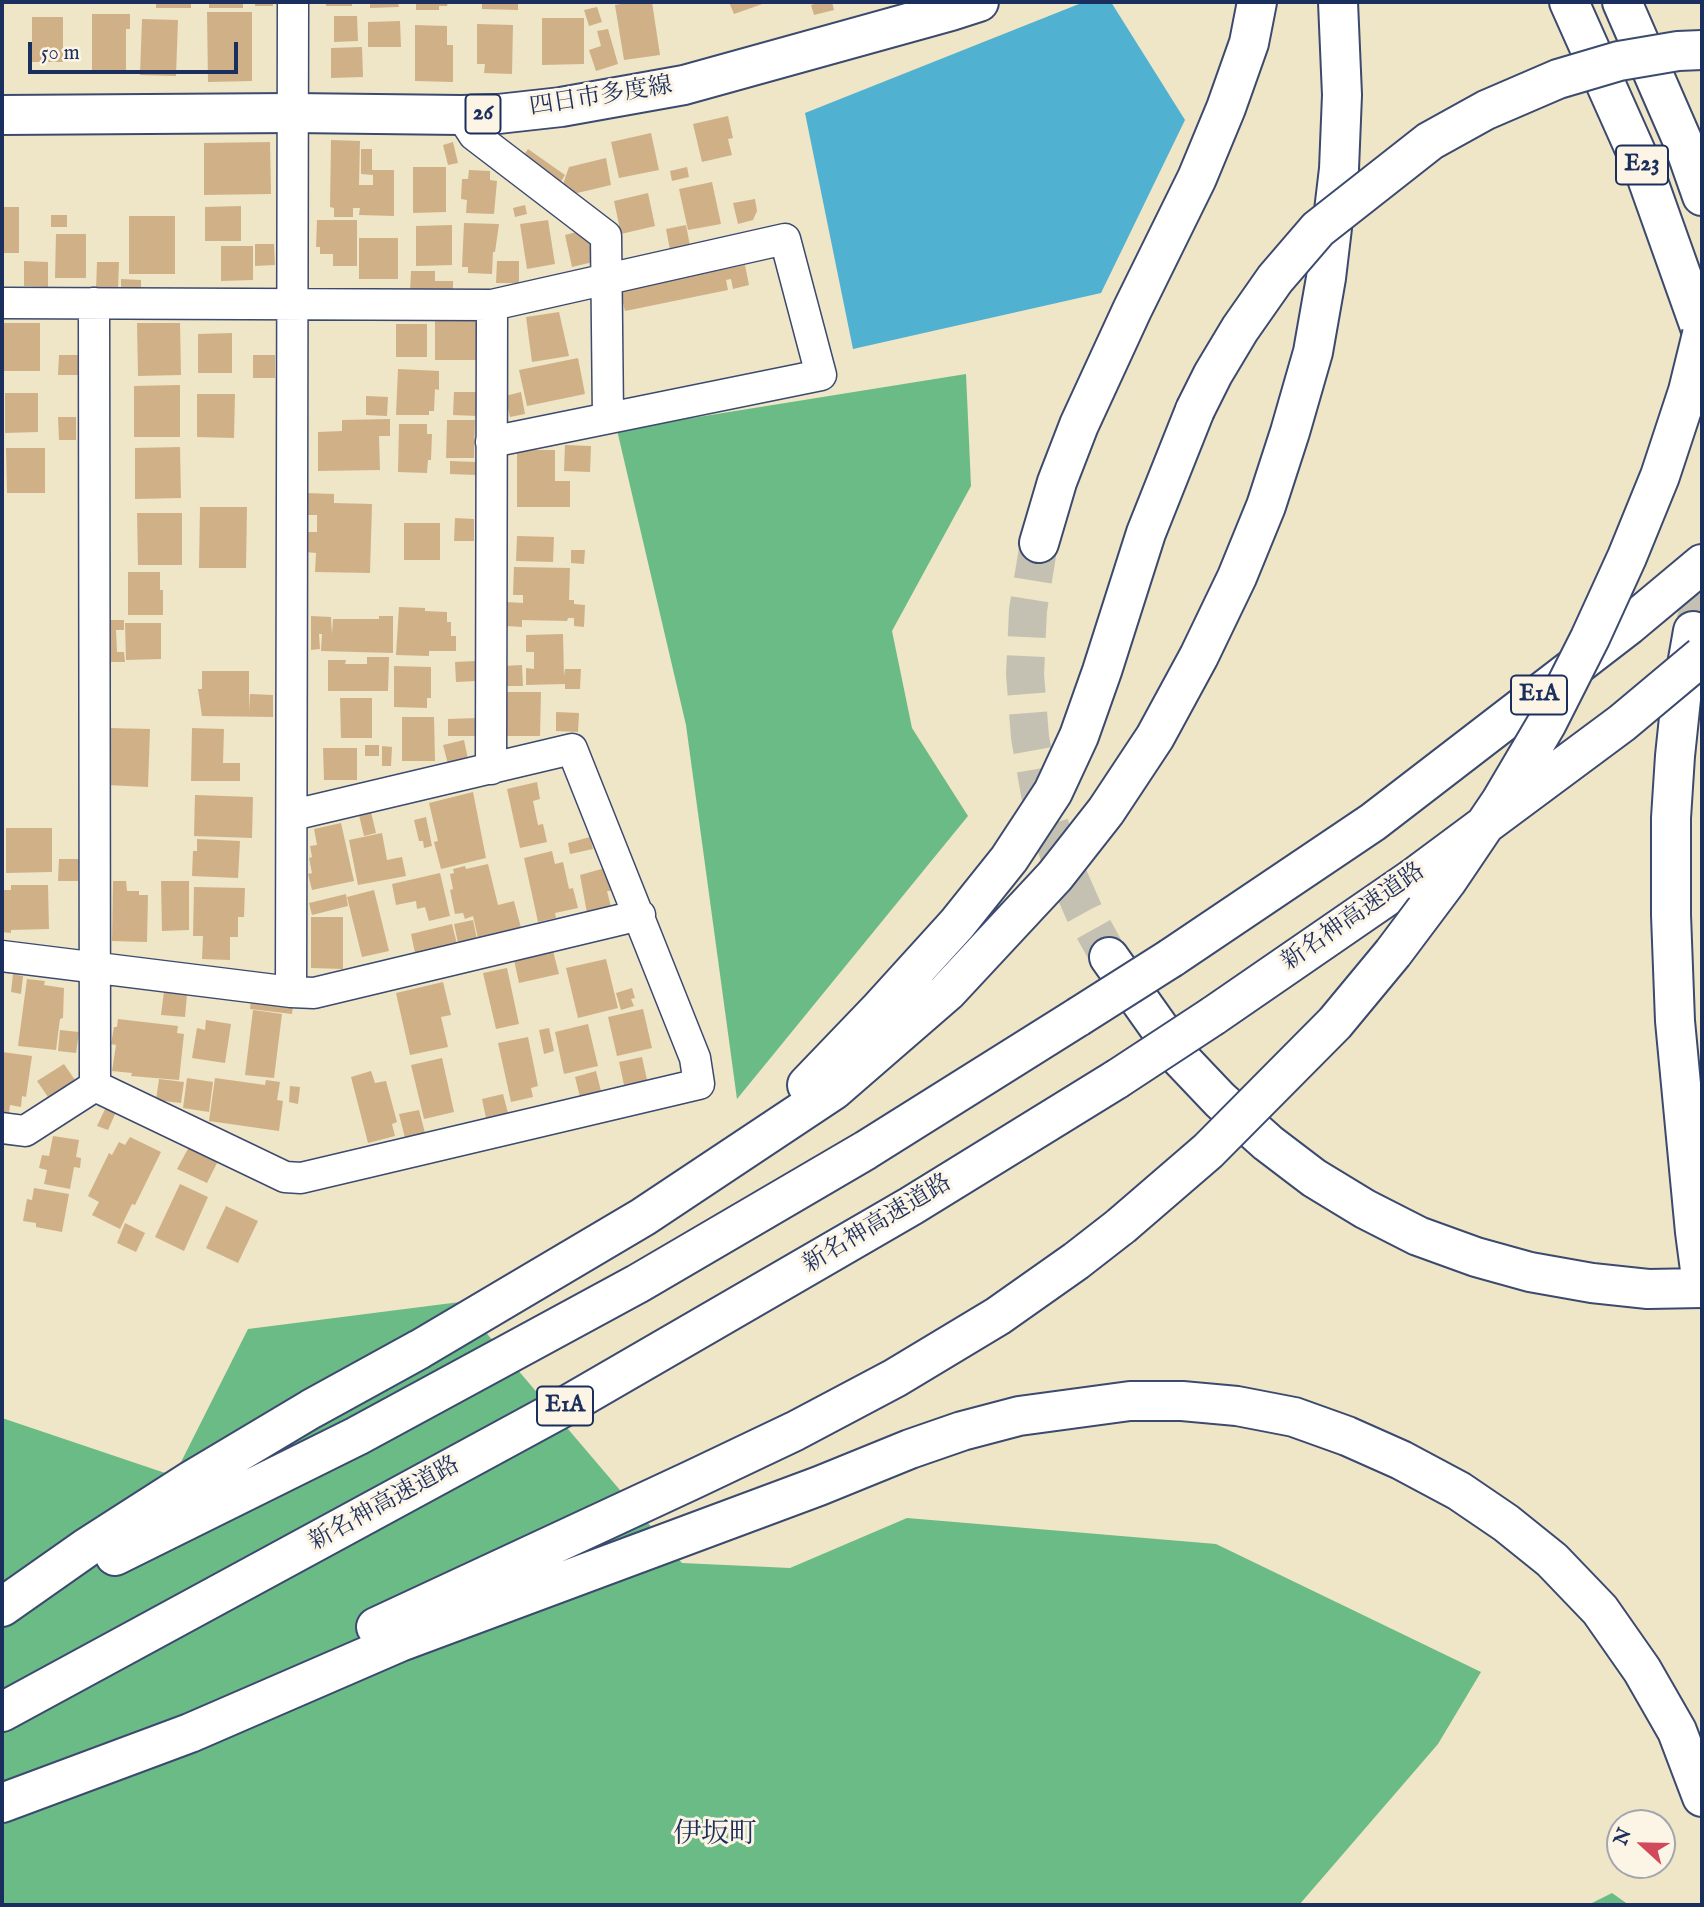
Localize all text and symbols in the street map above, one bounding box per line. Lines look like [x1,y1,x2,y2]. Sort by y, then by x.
scale bar [32,28,242,72]
text: 50 m [41,40,80,67]
street label: 四日市多度線 [528,73,674,123]
road number: 26 [466,94,500,134]
road number: E23 [1616,146,1668,184]
road number: E1A [1511,676,1567,715]
street label: 新名神高速道路 [1277,858,1431,978]
street label: 新名神高速道路 [799,1169,957,1281]
road number: E1A [537,1386,593,1426]
street label: 新名神高速道路 [305,1452,465,1558]
north arrow [1606,1809,1676,1879]
district label: 伊坂町 [673,1819,757,1853]
text: N [1609,1825,1638,1849]

